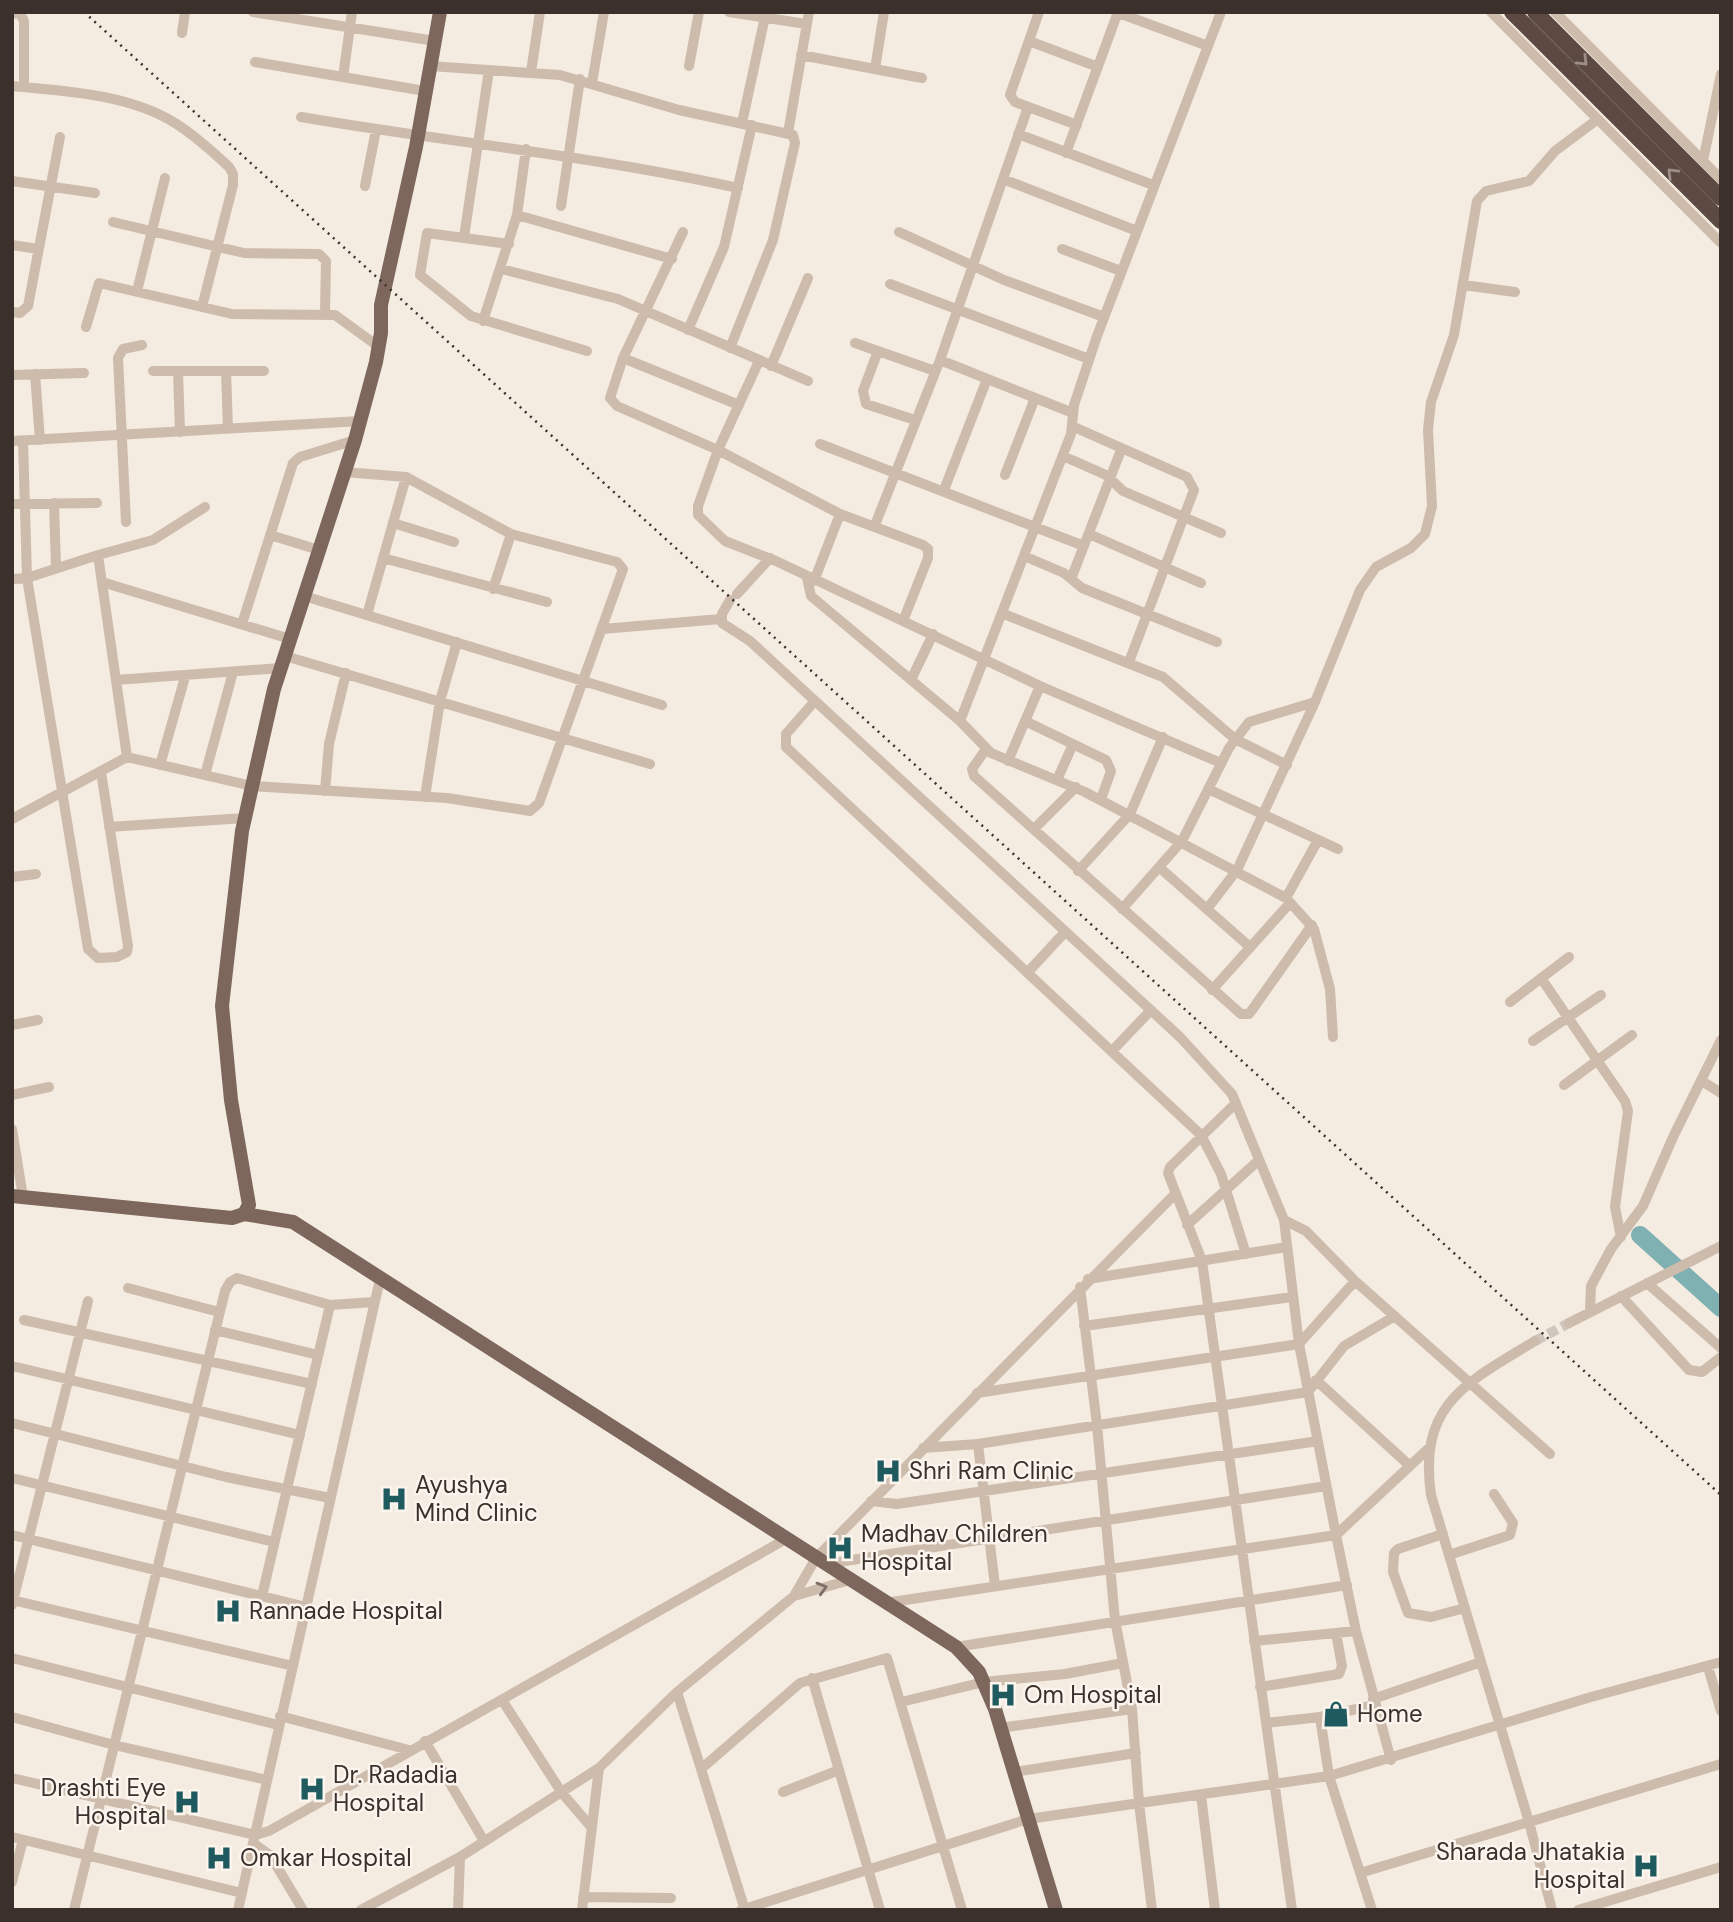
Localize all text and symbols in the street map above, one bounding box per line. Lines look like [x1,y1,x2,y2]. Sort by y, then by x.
one-way arrow [1575,52,1588,65]
one-way arrow [1668,168,1681,181]
place label: Shri Ram Clinic [909,1455,1074,1486]
hospital icon: Shri Ram Clinic [873,1456,903,1486]
place label: Ayushya Mind Clinic [415,1469,538,1528]
hospital icon: Ayushya Mind Clinic [379,1484,409,1514]
place label: Madhav Children Hospital [861,1518,1048,1577]
hospital icon: Madhav Children Hospital [825,1533,855,1563]
one-way arrow [816,1582,828,1596]
place label: Rannade Hospital [249,1595,443,1626]
hospital icon: Rannade Hospital [213,1596,243,1626]
place label: Om Hospital [1024,1679,1162,1710]
hospital icon: Om Hospital [988,1680,1018,1710]
place label: Home [1357,1698,1423,1729]
shop icon: Home [1321,1699,1351,1729]
place label: Dr. Radadia Hospital [333,1759,458,1818]
place label: Drashti Eye Hospital [41,1772,166,1831]
hospital icon: Dr. Radadia Hospital [297,1774,327,1804]
hospital icon: Drashti Eye Hospital [172,1787,202,1817]
place label: Sharada Jhatakia Hospital [1436,1836,1625,1895]
place label: Omkar Hospital [240,1842,412,1873]
hospital icon: Omkar Hospital [204,1843,234,1873]
hospital icon: Sharada Jhatakia Hospital [1631,1851,1661,1881]

